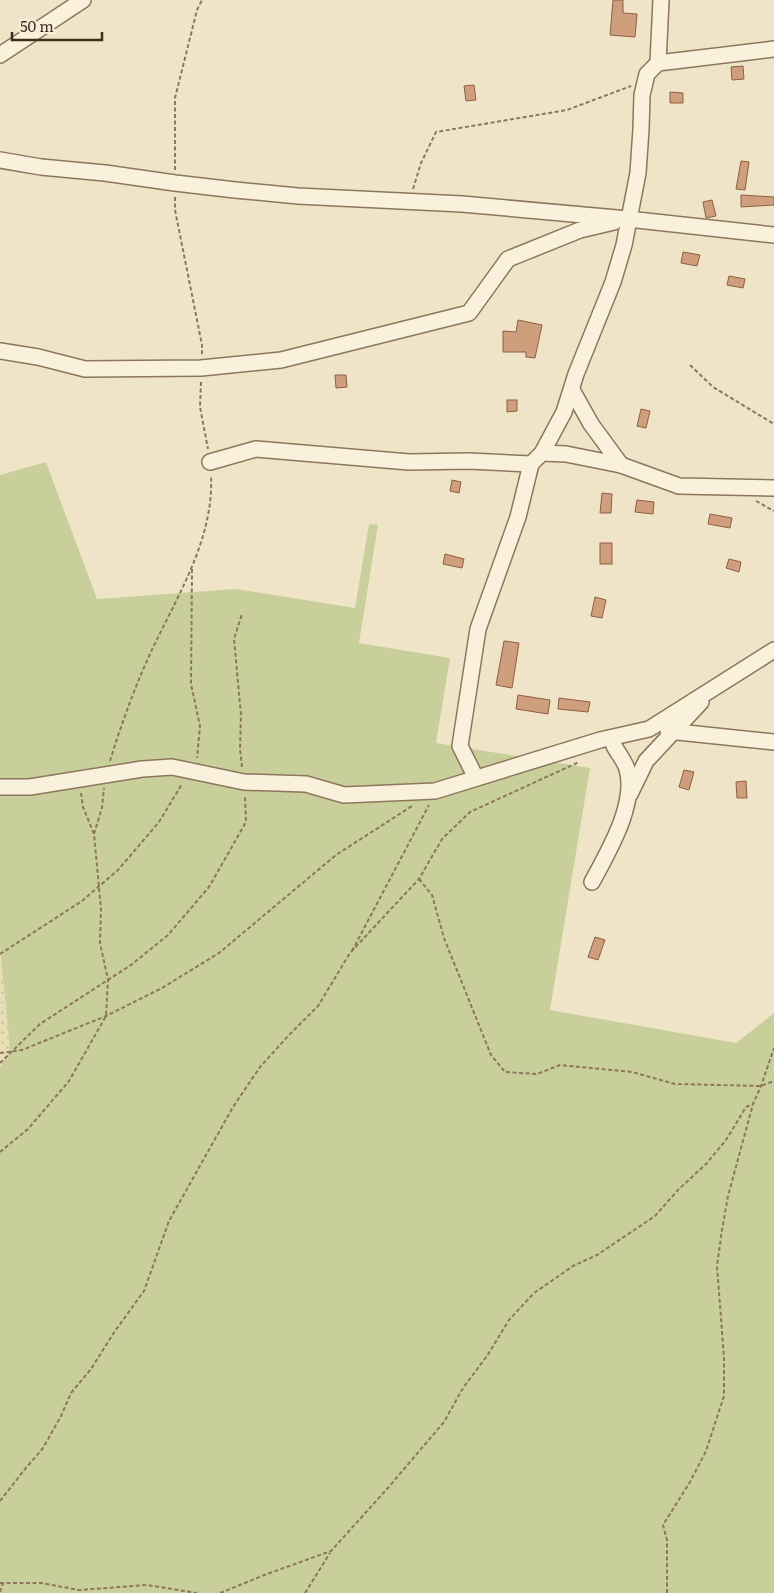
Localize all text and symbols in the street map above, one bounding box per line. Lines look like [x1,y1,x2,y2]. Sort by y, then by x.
scale bar [12,10,102,42]
text: 50 m [20,14,54,37]

